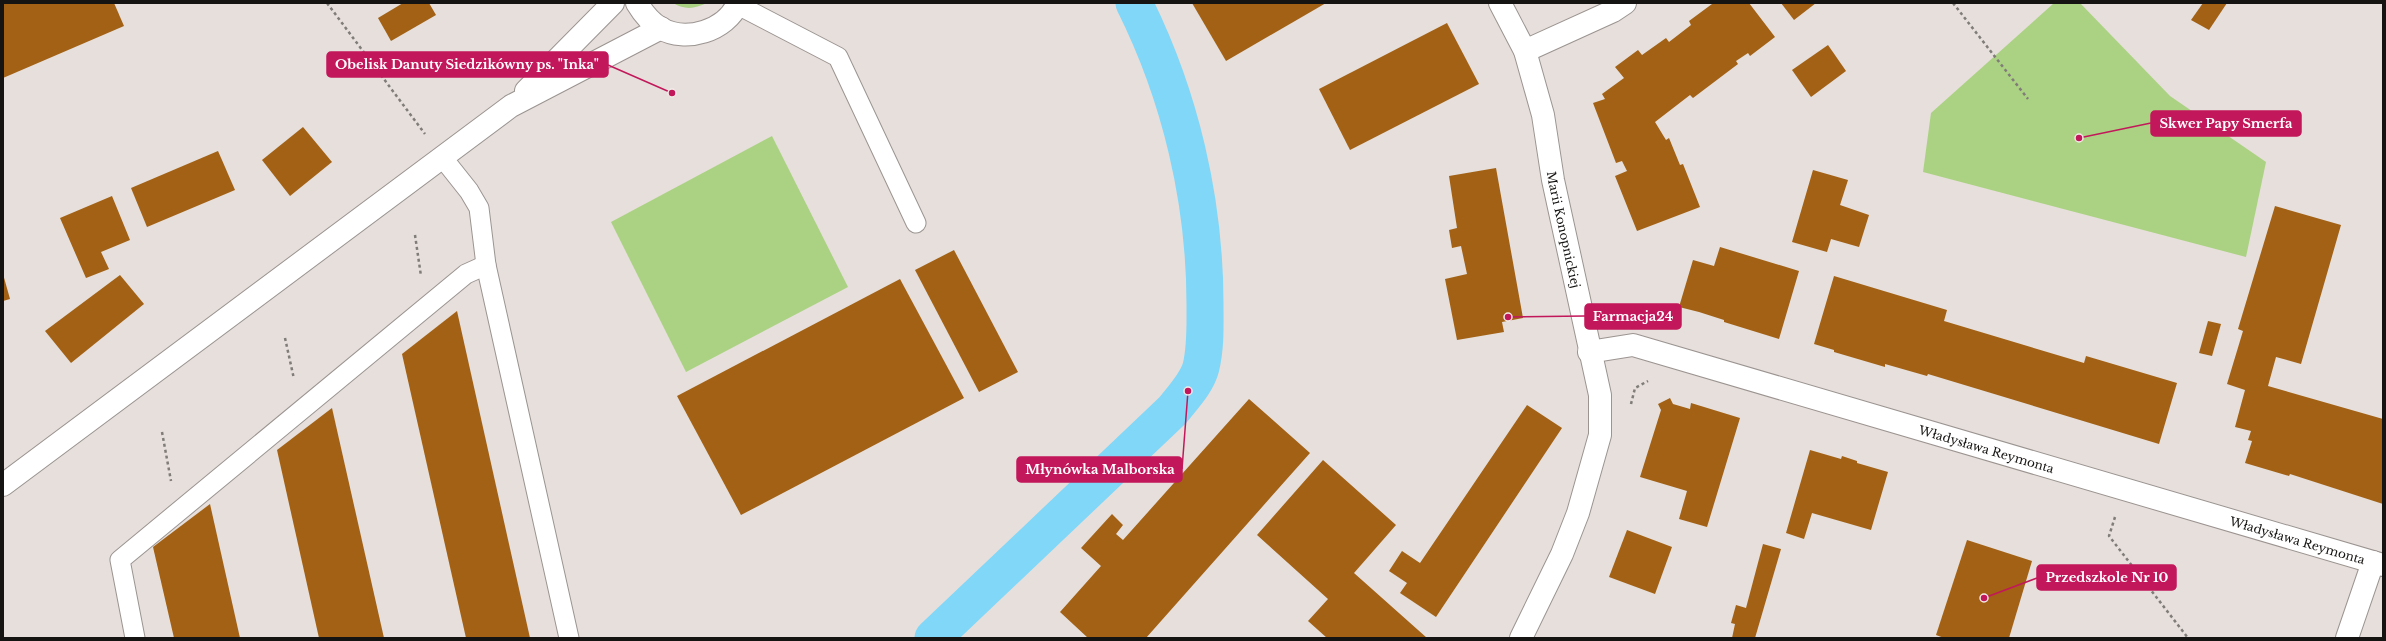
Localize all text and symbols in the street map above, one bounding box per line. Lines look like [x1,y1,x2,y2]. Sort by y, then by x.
callout: Obelisk Danuty Siedzikówny ps. "Inka" [327,52,608,77]
text: Obelisk Danuty Siedzikówny ps. "Inka" [335,56,599,73]
callout: Skwer Papy Smerfa [2151,111,2301,136]
text: Skwer Papy Smerfa [2159,115,2293,132]
street label: Marii Konopnickiej [1544,170,1584,289]
callout: Farmacja24 [1585,304,1681,329]
text: Farmacja24 [1593,308,1674,325]
street label: Władysława Reymonta [1916,421,2056,476]
callout: Młynówka Malborska [1017,457,1182,482]
text: Młynówka Malborska [1025,461,1175,478]
street label: Władysława Reymonta [2227,513,2367,567]
callout: Przedszkole Nr 10 [2037,565,2176,590]
text: Przedszkole Nr 10 [2046,569,2169,586]

